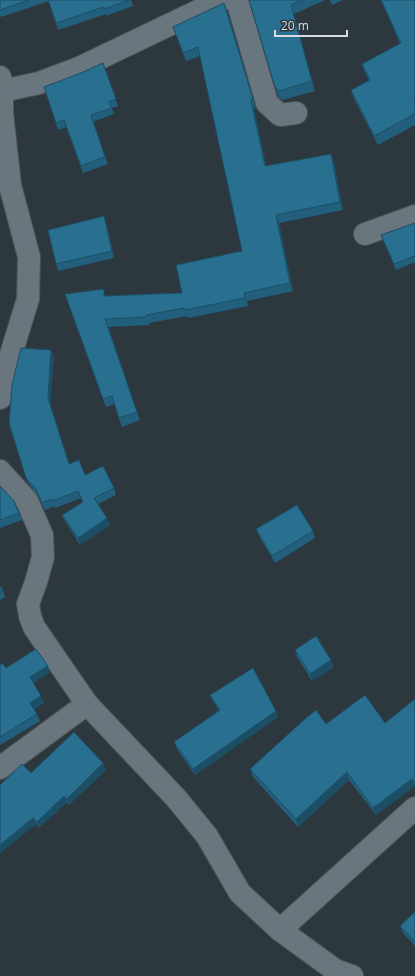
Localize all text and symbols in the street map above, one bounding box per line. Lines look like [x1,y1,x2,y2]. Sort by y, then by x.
scale bar [275,12,347,38]
text: 20 m [281,17,309,34]

